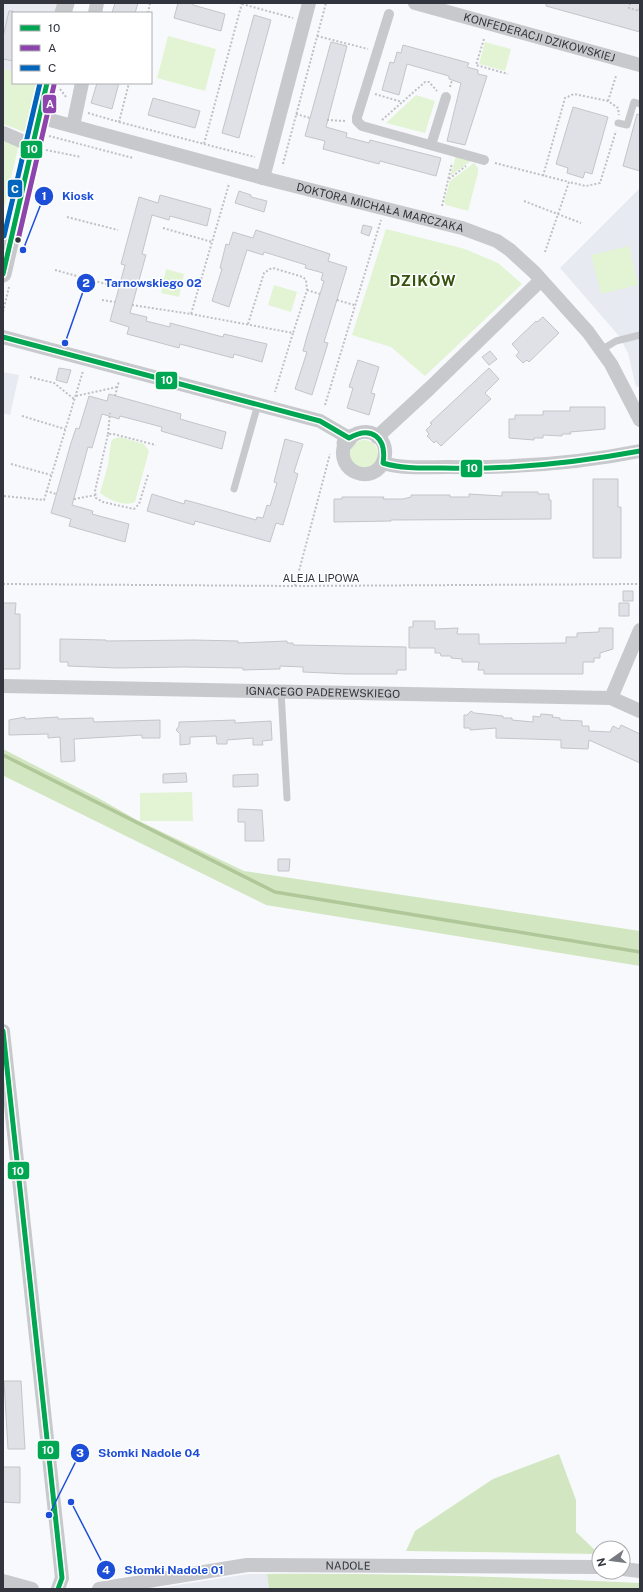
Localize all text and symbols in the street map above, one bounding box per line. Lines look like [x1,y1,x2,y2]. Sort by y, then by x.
street label: KONFEDERACJI DZIKOWSKIEJ [462,11,617,64]
legend [12,12,152,84]
text: 10 [48,21,60,35]
text: A [48,41,57,55]
text: C [48,61,56,75]
line badge: A [42,94,57,114]
text: A [46,98,54,110]
line badge: 10 [20,140,43,159]
text: 10 [26,143,38,155]
line badge: C [7,179,23,198]
street label: DOKTORA MICHAŁA MARCZAKA [295,181,465,234]
text: C [11,183,19,195]
callout: Kiosk [34,184,102,208]
text: 1 [41,189,47,203]
text: Kiosk [62,189,94,203]
unlabelled marker [13,235,23,245]
callout: Tarnowskiego 02 [76,271,210,295]
district label: DZIKÓW [389,271,457,289]
text: 2 [82,276,90,290]
text: Tarnowskiego 02 [104,276,202,290]
line badge: 10 [155,371,178,390]
text: 10 [161,374,173,386]
line badge: 10 [460,459,483,478]
text: 10 [466,462,478,474]
street label: ALEJA LIPOWA [282,572,360,584]
street label: IGNACEGO PADEREWSKIEGO [246,685,400,700]
line badge: 10 [7,1161,30,1180]
text: 10 [12,1165,24,1177]
line badge: 10 [37,1440,60,1460]
callout: Słomki Nadole 04 [70,1441,208,1465]
text: 10 [42,1444,54,1456]
text: 3 [76,1446,84,1460]
text: Słomki Nadole 04 [98,1446,200,1460]
north arrow [591,1540,631,1580]
text: N [594,1557,608,1568]
callout: Słomki Nadole 01 [96,1558,231,1582]
street label: NADOLE [326,1559,371,1572]
text: 4 [102,1563,110,1577]
text: Słomki Nadole 01 [124,1563,224,1577]

